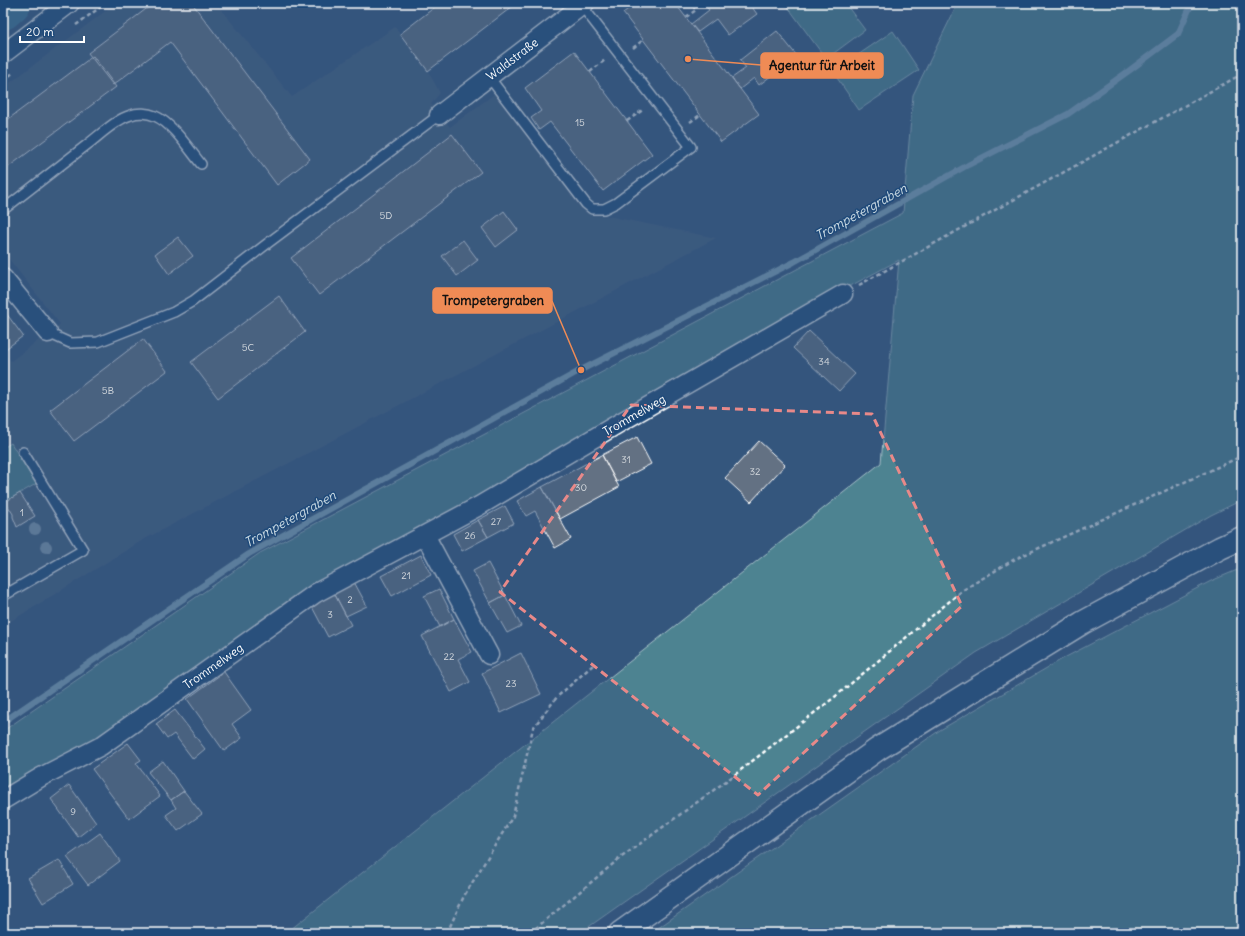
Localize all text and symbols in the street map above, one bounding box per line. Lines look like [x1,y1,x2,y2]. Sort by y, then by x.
scale bar [20,18,84,44]
text: 20 m [26,24,54,39]
street label: Waldstraße [483,35,541,83]
callout: Agentur für Arbeit [761,53,883,78]
text: Agentur für Arbeit [769,57,875,74]
house number: 15 [575,116,585,129]
water label: Trompetergraben [812,180,910,244]
house number: 5D [380,209,392,222]
callout: Trompetergraben [433,288,552,313]
text: Trompetergraben [442,292,545,309]
house number: 5C [242,341,255,354]
house number: 34 [818,355,830,368]
house number: 5B [102,384,115,397]
street label: Trommelweg [600,391,668,439]
house number: 31 [621,453,631,466]
house number: 32 [749,465,761,478]
house number: 30 [575,481,587,494]
water label: Trompetergraben [241,487,339,551]
house number: 1 [20,506,24,519]
house number: 27 [491,515,501,528]
house number: 26 [464,529,476,542]
house number: 21 [401,569,411,582]
house number: 2 [347,593,353,606]
house number: 3 [327,608,333,621]
street label: Trommelweg [180,640,246,692]
house number: 22 [444,650,455,663]
house number: 23 [505,677,517,690]
house number: 9 [70,805,76,818]

